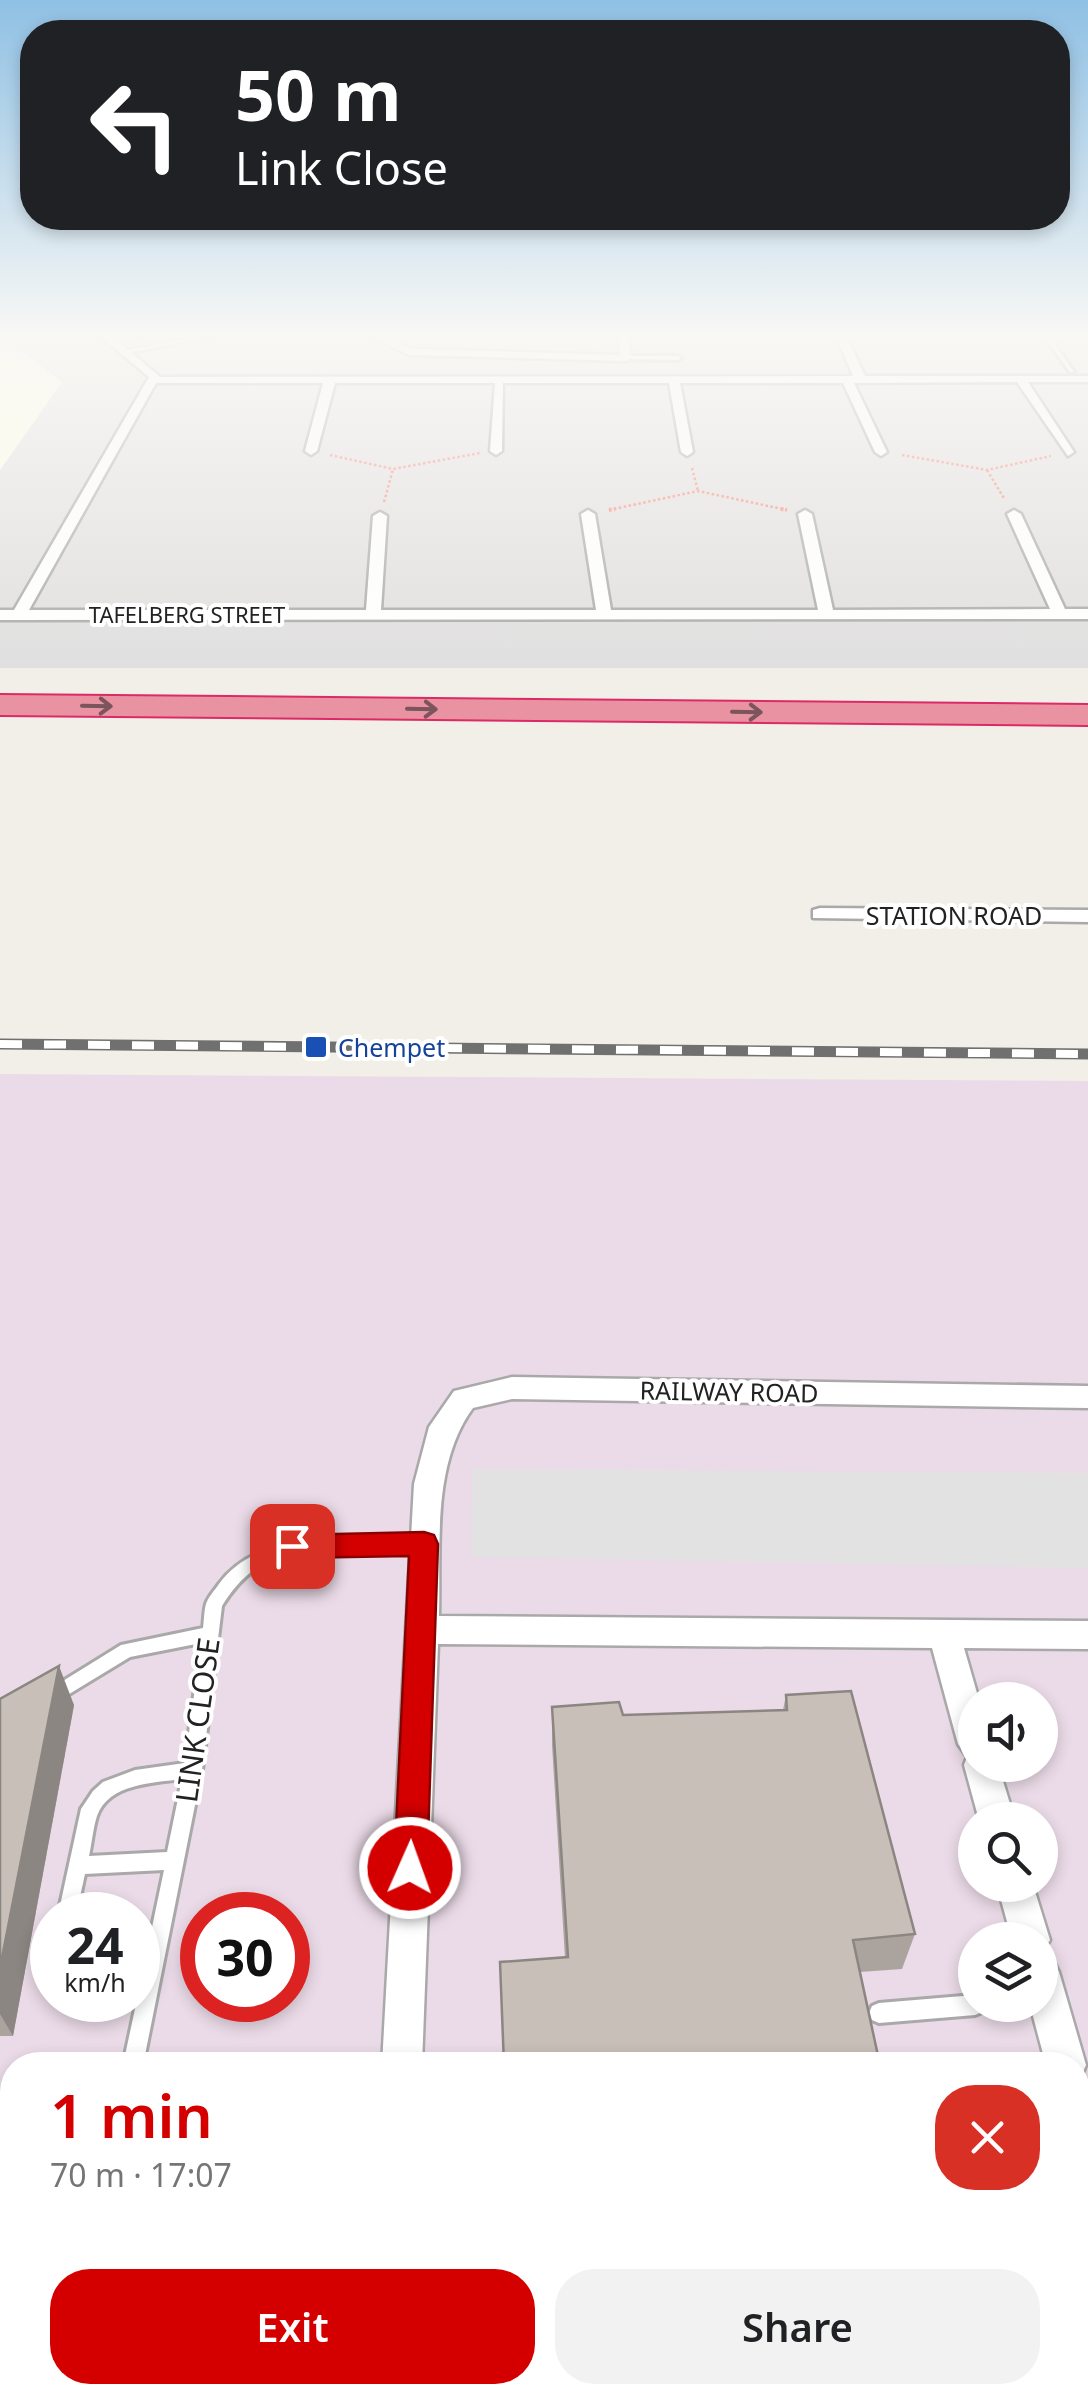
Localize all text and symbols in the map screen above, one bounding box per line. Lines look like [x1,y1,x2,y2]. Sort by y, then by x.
text: 50 m [235,46,402,142]
icon: left [70,60,200,190]
text: Link Close [235,137,448,198]
street label: TAFELBERG STREET [89,599,285,629]
one-way arrow [80,696,113,716]
one-way arrow [406,700,438,718]
one-way arrow [731,702,763,721]
street label: STATION ROAD [866,898,1042,932]
place label: Chempet [338,1030,445,1064]
marker: Chempet [303,1034,329,1060]
street label: RAILWAY ROAD [639,1372,819,1410]
pin [250,1504,335,1589]
icon: arrive [265,1519,320,1574]
street label: LINK CLOSE [165,1635,229,1805]
map controls [958,1682,1058,2022]
button: sound [958,1682,1058,1782]
button: search [958,1802,1058,1902]
position arrow [358,1816,462,1920]
speed limit sign: 30 [180,1892,310,2022]
text: 24 [66,1911,124,1979]
button: layers [958,1922,1058,2022]
text: km/h [64,1965,126,1999]
text: 1 min [50,2074,213,2156]
button: close [935,2085,1040,2190]
text: 70 m · 17:07 [50,2153,232,2196]
button: Exit [50,2269,535,2384]
button: Share [555,2269,1040,2384]

